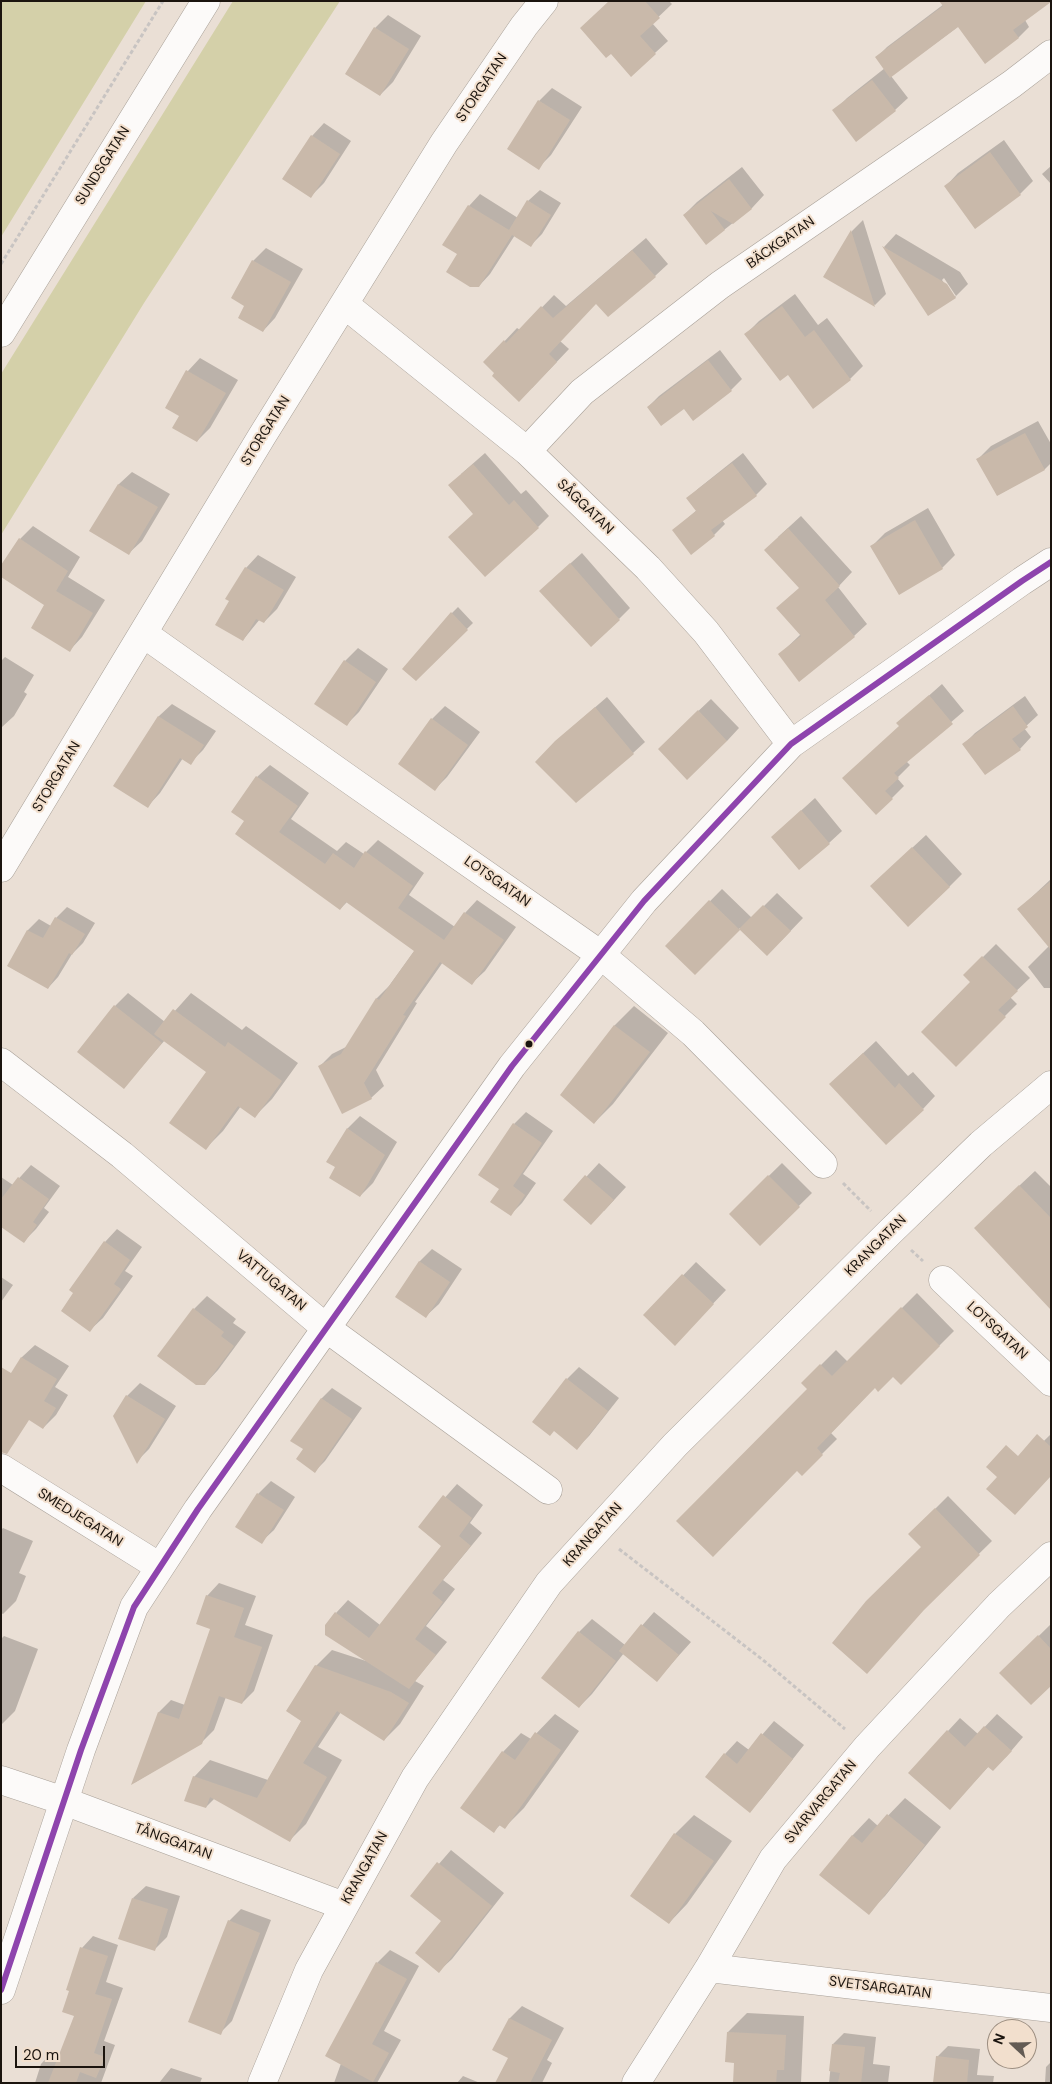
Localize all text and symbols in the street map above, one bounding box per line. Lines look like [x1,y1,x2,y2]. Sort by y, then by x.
street label: STORGATAN [453,51,511,125]
street label: SUNDSGATAN [72,124,134,208]
street label: BÄCKGATAN [744,213,818,273]
street label: STORGATAN [238,393,294,469]
street label: SÅGGATAN [553,476,617,538]
street label: STORGATAN [29,739,85,815]
street label: LOTSGATAN [461,853,533,911]
unlabelled marker [524,1039,534,1049]
street label: KRANGATAN [842,1212,910,1280]
street label: VATTUGATAN [233,1247,309,1315]
street label: LOTSGATAN [963,1299,1031,1363]
street label: SMEDJEGATAN [34,1485,126,1551]
street label: KRANGATAN [560,1500,626,1570]
street label: SVARVARGATAN [781,1757,861,1847]
street label: TÅNGGATAN [132,1820,214,1864]
street label: KRANGATAN [338,1829,392,1907]
street label: SVETSARGATAN [828,1973,932,2003]
north arrow [987,2019,1037,2069]
text: N [989,2031,1009,2047]
scale bar [18,2036,108,2068]
text: 20 m [23,2045,59,2065]

